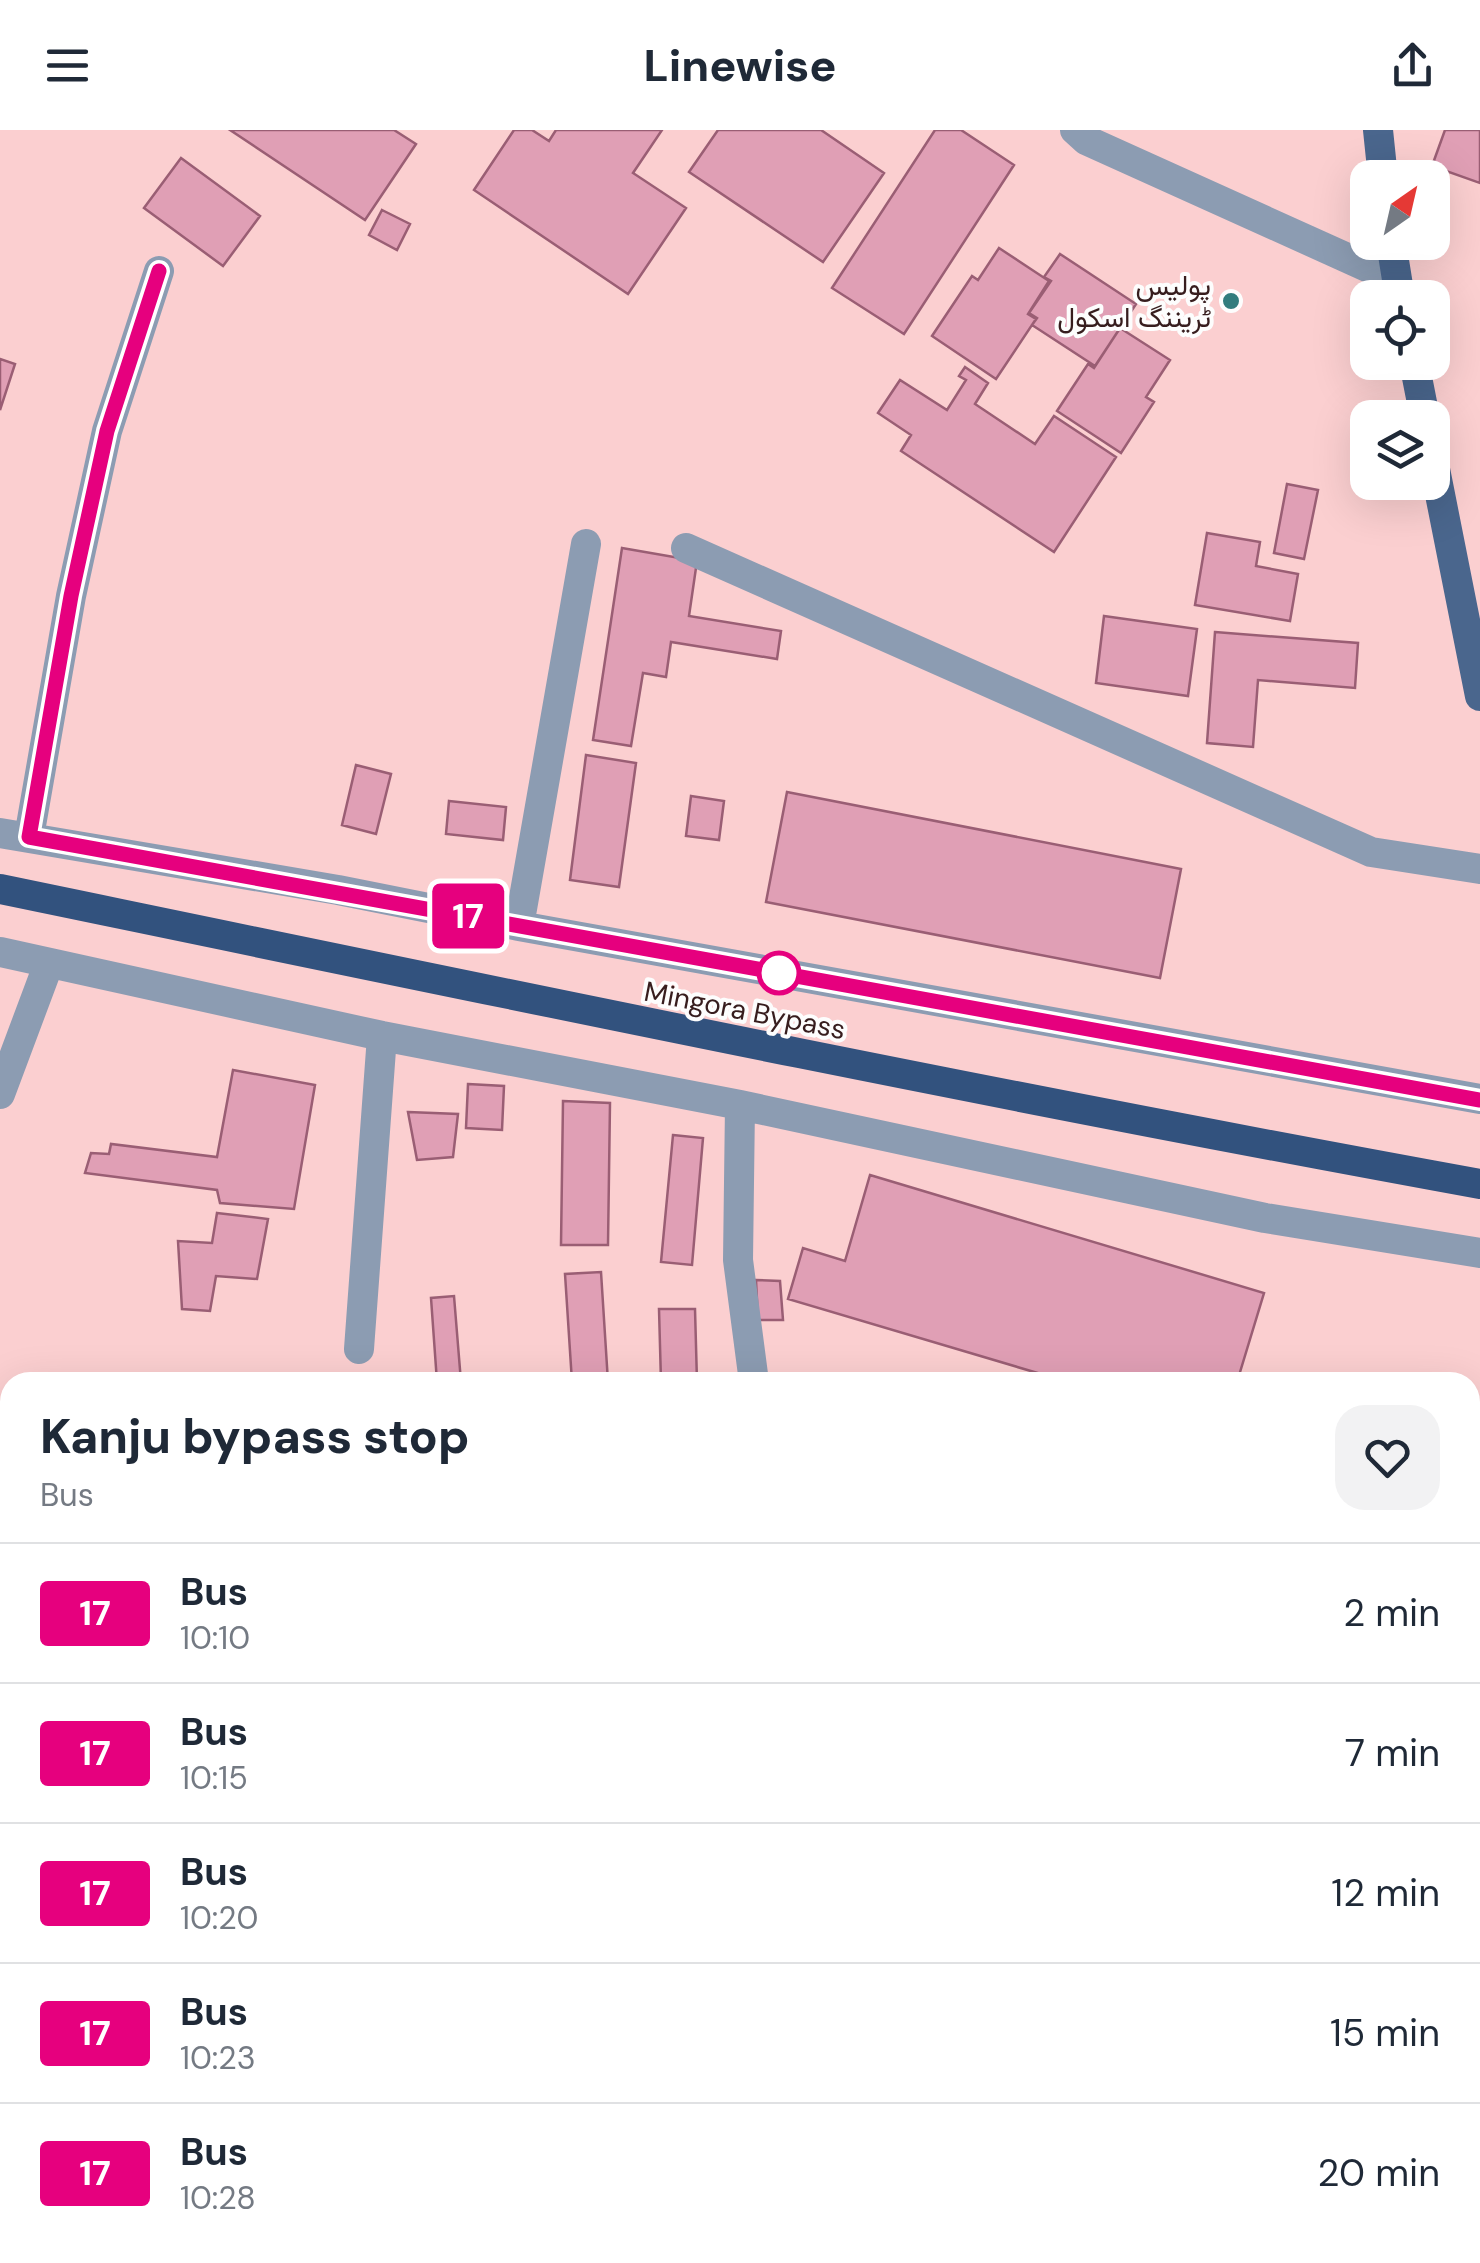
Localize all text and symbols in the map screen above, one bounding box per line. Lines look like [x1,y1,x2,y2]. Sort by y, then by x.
text: Linewise [644,36,836,95]
icon: menu [40,38,95,93]
icon: share [1385,38,1440,93]
north arrow [1350,160,1450,260]
map controls [1350,160,1450,500]
place label: پولیس ٹریننگ اسکول [1057,267,1211,336]
button: locate [1350,280,1450,380]
marker: پولیس ٹریننگ اسکول [1220,290,1242,312]
button: layers [1350,400,1450,500]
line badge: 17 [423,884,513,948]
text: 17 [452,893,484,939]
unlabelled marker [758,952,800,994]
street label: Mingora Bypass [641,973,849,1048]
text: Kanju bypass stop [40,1405,470,1468]
button: heart [1335,1405,1440,1510]
text: Bus [40,1474,94,1516]
text: Bus [180,1567,248,1617]
text: 2 min [1343,1588,1440,1638]
text: 17 [79,1590,111,1636]
text: 10:10 [180,1617,250,1659]
text: Bus [180,1707,248,1757]
text: 7 min [1345,1728,1440,1778]
text: 17 [79,1730,111,1776]
text: 10:15 [180,1757,248,1799]
text: Bus [180,1847,248,1897]
text: 12 min [1331,1868,1440,1918]
text: 17 [79,1870,111,1916]
text: 10:20 [180,1897,258,1939]
text: Bus [180,1987,248,2037]
text: 15 min [1330,2008,1440,2058]
text: 17 [79,2010,111,2056]
text: 10:23 [180,2037,256,2079]
text: Bus [180,2127,248,2177]
text: 20 min [1318,2148,1440,2198]
text: 17 [79,2150,111,2196]
text: 10:28 [180,2177,256,2219]

